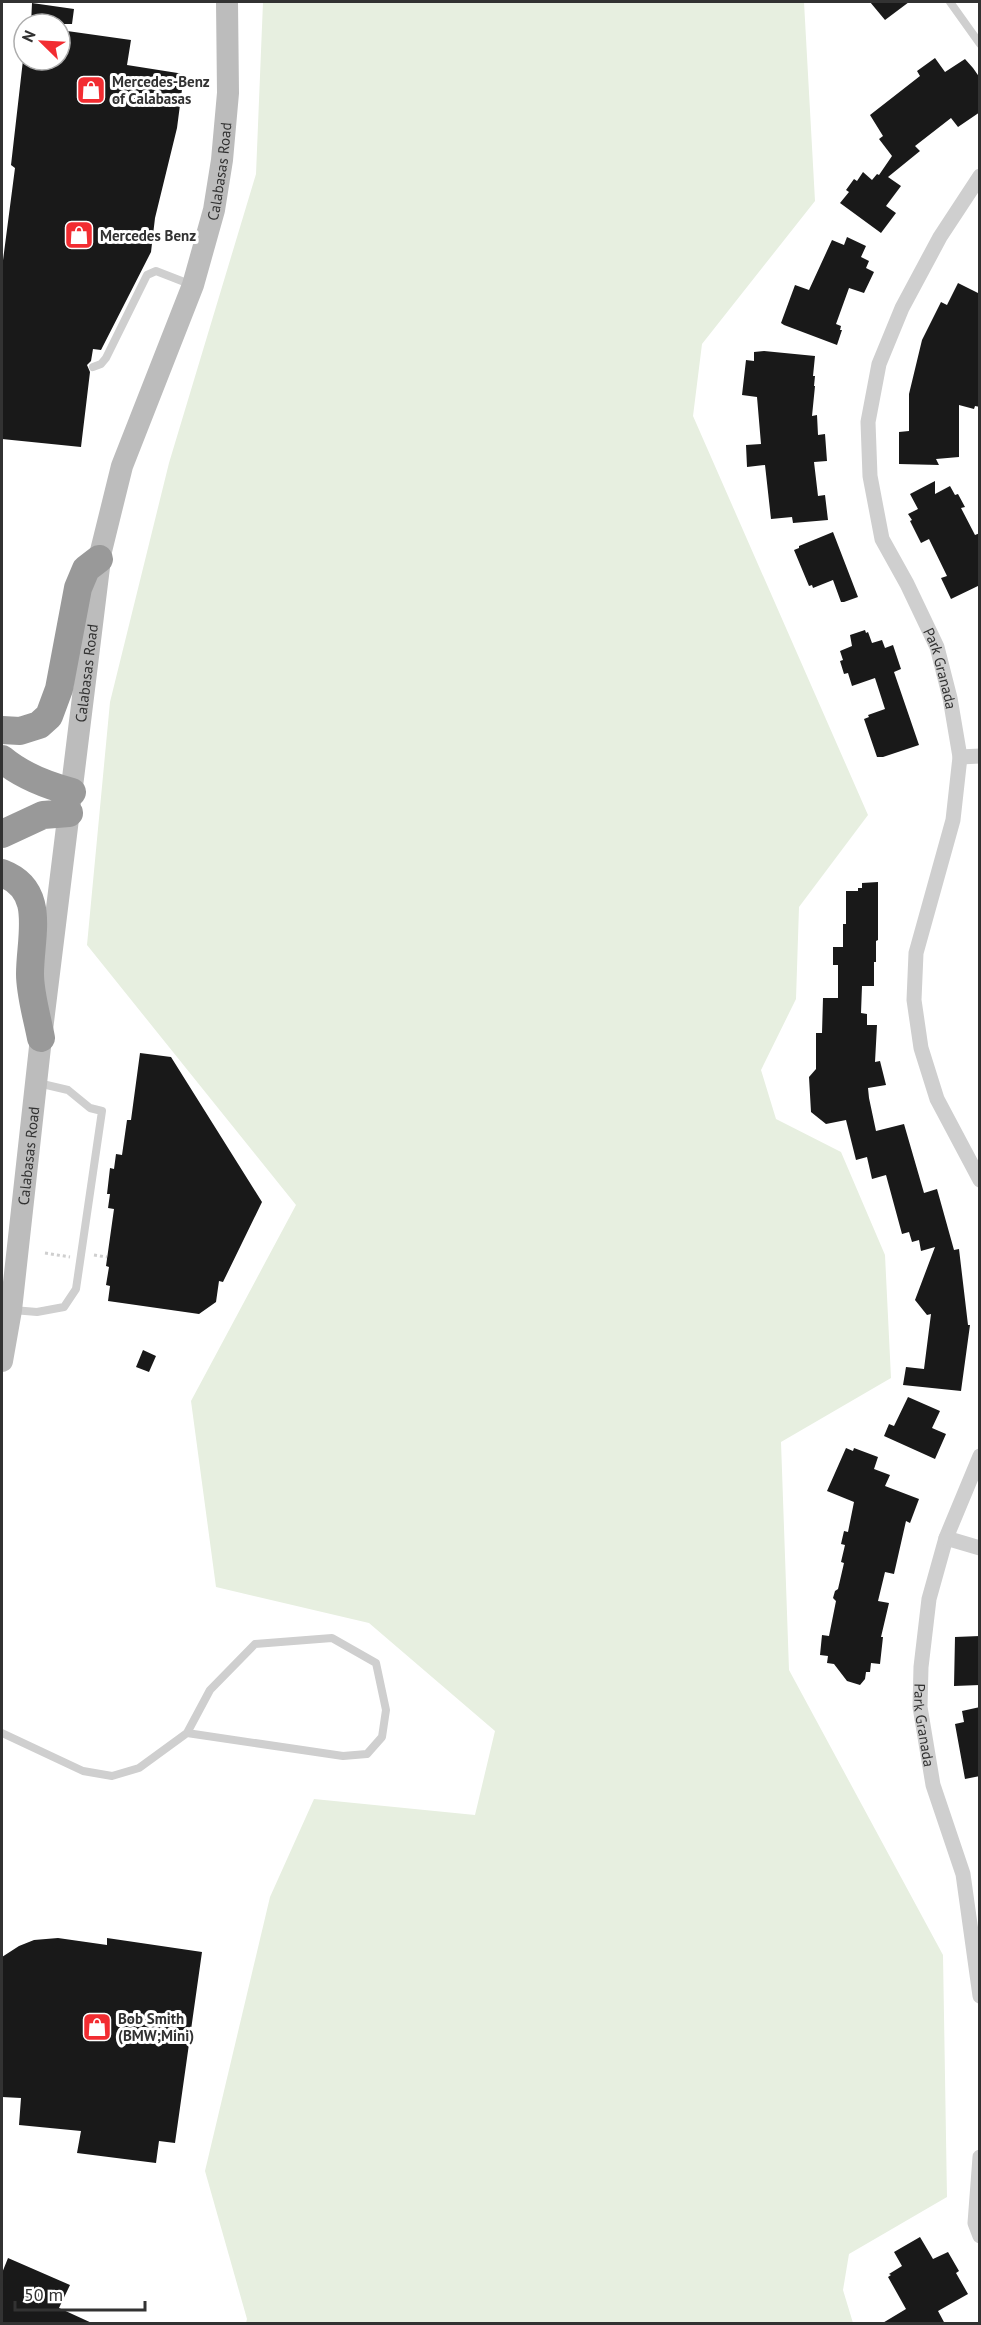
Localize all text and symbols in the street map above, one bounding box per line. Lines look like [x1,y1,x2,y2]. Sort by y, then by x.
north arrow [12,12,72,72]
text: N [17,27,40,45]
place label: Mercedes-Benz of Calabasas [112,72,210,108]
shop icon: Mercedes-Benz of Calabasas [75,74,107,106]
street label: Calabasas Road [202,121,235,223]
shop icon: Mercedes Benz [63,219,95,251]
place label: Mercedes Benz [100,226,196,245]
street label: Calabasas Road [70,623,101,724]
street label: Park Granada [920,624,961,710]
street label: Calabasas Road [13,1105,43,1206]
street label: Park Granada [910,1683,939,1768]
place label: Bob Smith (BMW;Mini) [118,2009,194,2045]
shop icon: Bob Smith (BMW;Mini) [81,2011,113,2043]
scale bar [15,2274,146,2312]
text: 50 m [24,2283,63,2306]

